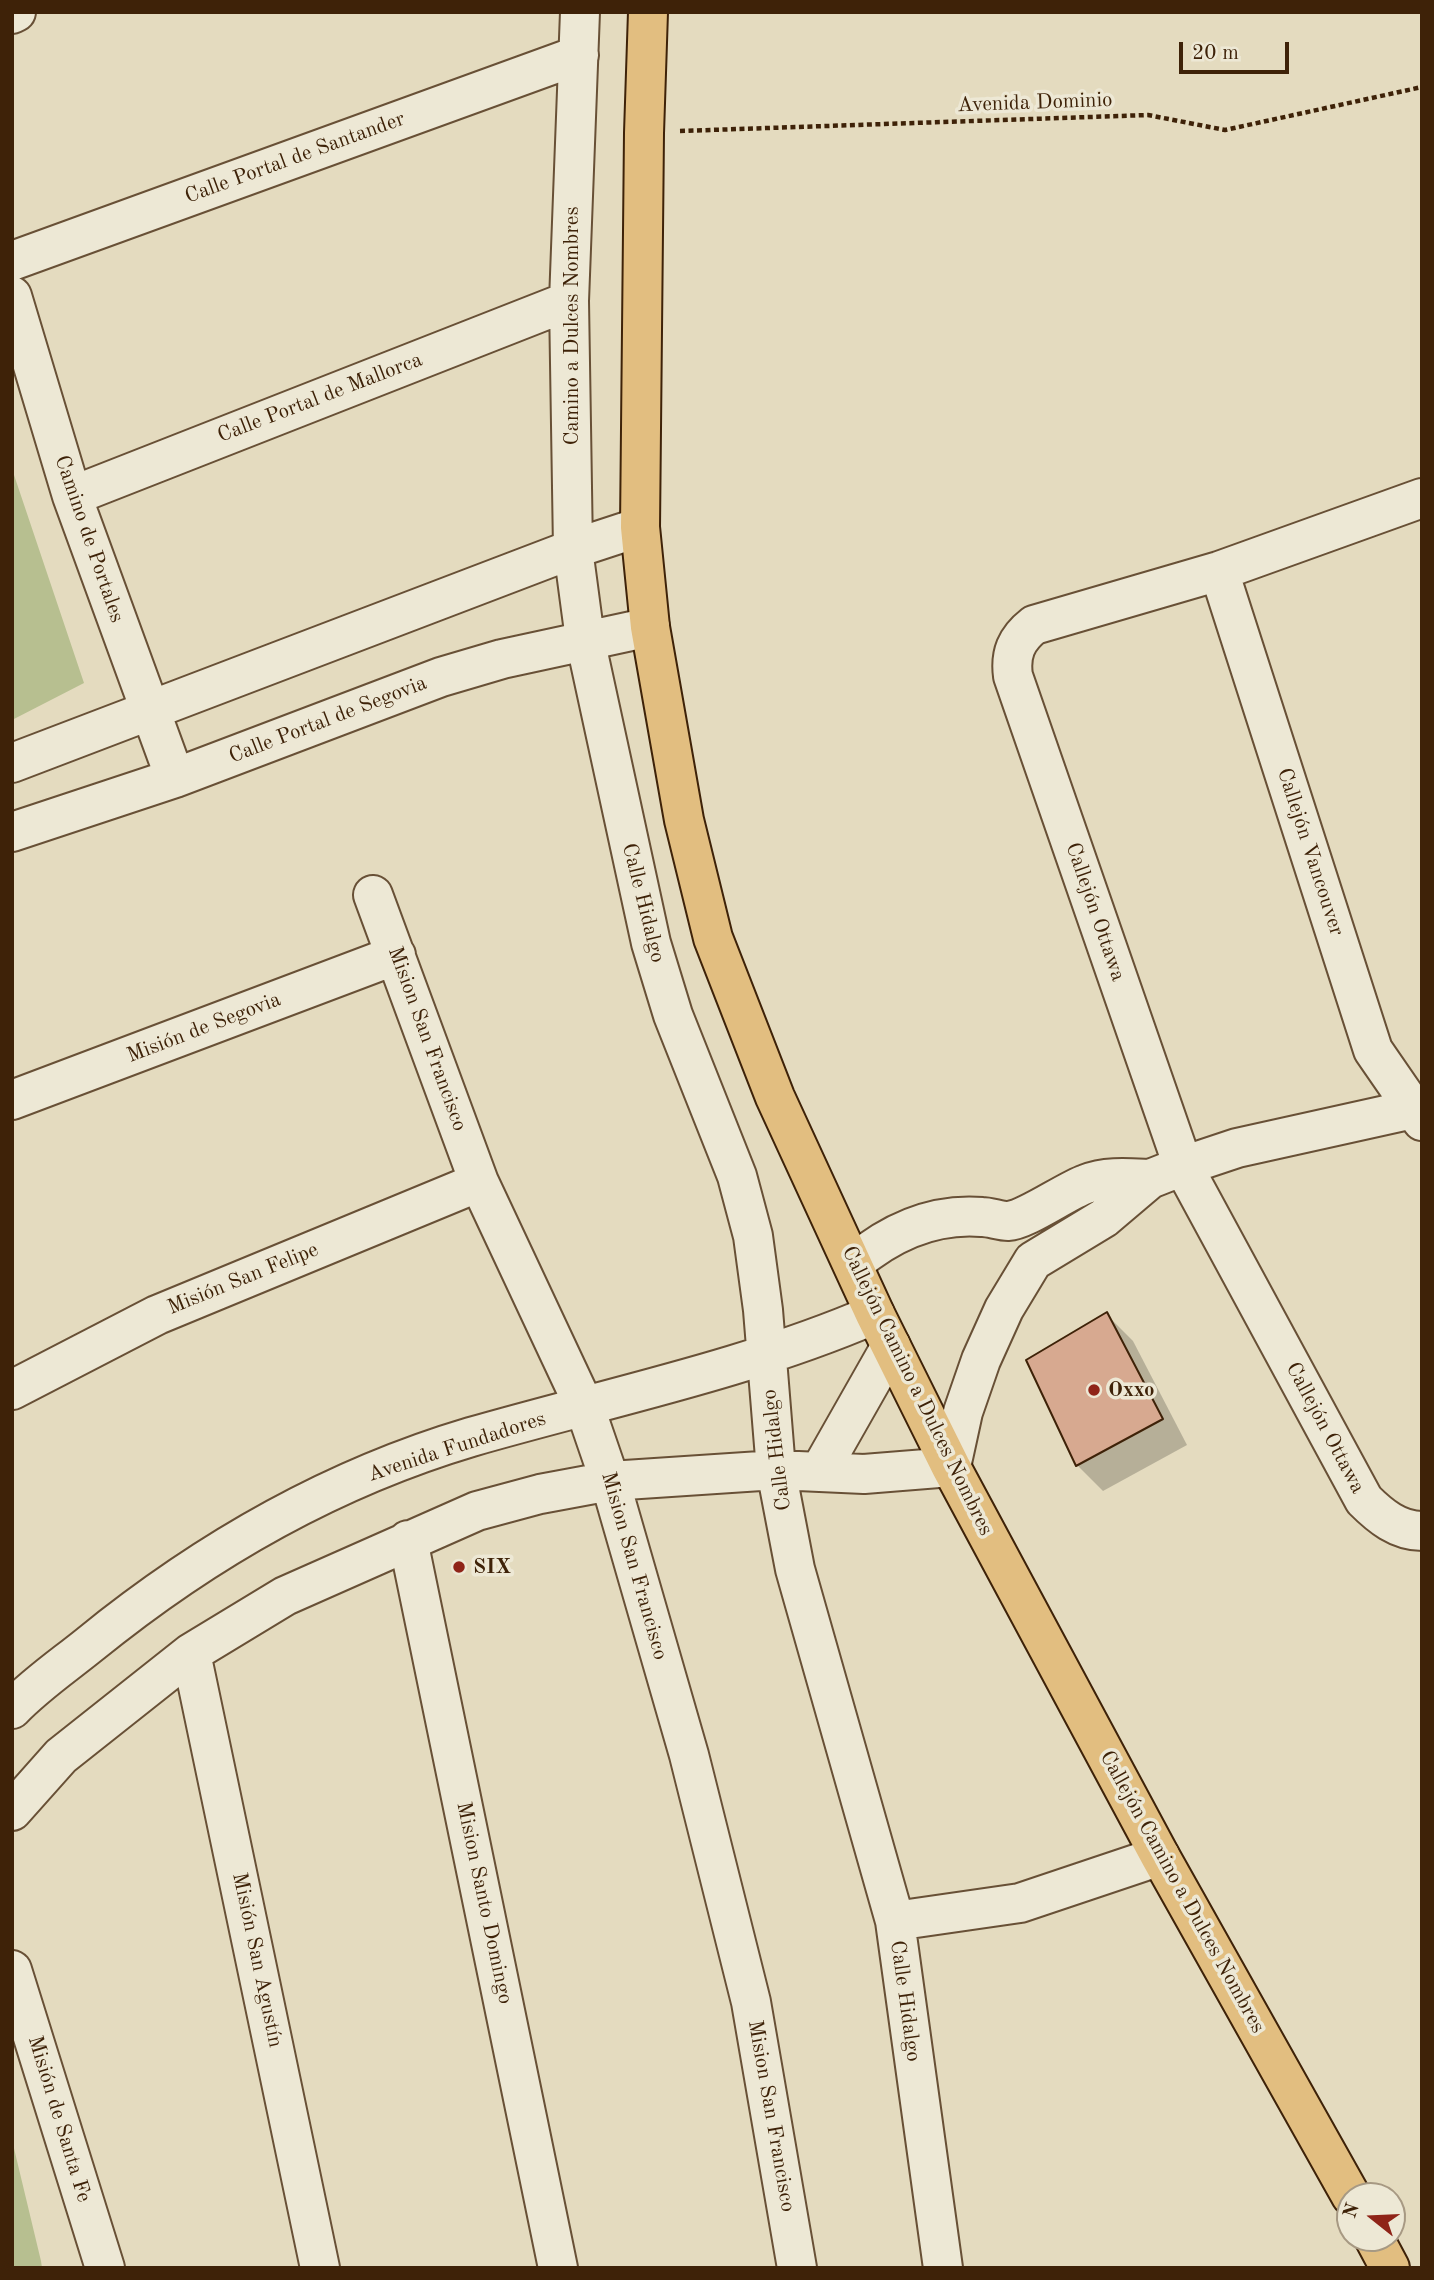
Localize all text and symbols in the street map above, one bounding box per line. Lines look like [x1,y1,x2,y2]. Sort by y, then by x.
scale bar [1182,28,1292,72]
text: 20 m [1192,43,1239,64]
street label: Avenida Dominio [957,88,1113,118]
street label: Calle Portal de Santander [182,106,408,210]
street label: Camino a Dulces Nombres [559,206,585,446]
street label: Calle Portal de Mallorca [214,347,426,449]
street label: Camino de Portales [49,452,129,626]
street label: Calle Portal de Segovia [225,671,431,769]
street label: Callejón Vancouver [1271,765,1349,939]
street label: Callejón Ottawa [1059,839,1131,985]
street label: Calle Hidalgo [616,841,670,965]
street label: Mision San Francisco [382,943,472,1135]
street label: Misión de Segovia [123,987,285,1069]
street label: Misión San Felipe [164,1237,322,1321]
street label: Callejón Camino a Dulces Nombres [836,1242,998,1540]
street label: Callejón Ottawa [1280,1358,1370,1498]
place label: Oxxo [1108,1377,1155,1403]
marker: Oxxo [1086,1382,1102,1398]
street label: Calle Hidalgo [757,1388,797,1512]
street label: Avenida Fundadores [365,1406,549,1488]
street label: Mision San Francisco [595,1469,673,1663]
place label: SIX [473,1554,511,1580]
marker: SIX [451,1559,467,1575]
street label: Callejón Camino a Dulces Nombres [1094,1746,1270,2038]
street label: Mision Santo Domingo [450,1799,518,2007]
street label: Misión San Agustín [226,1870,288,2050]
street label: Calle Hidalgo [884,1939,926,2063]
street label: Mision San Francisco [742,2018,800,2214]
street label: Misión de Santa Fe [22,2033,96,2205]
north arrow [1336,2182,1406,2252]
text: N [1341,2201,1364,2221]

